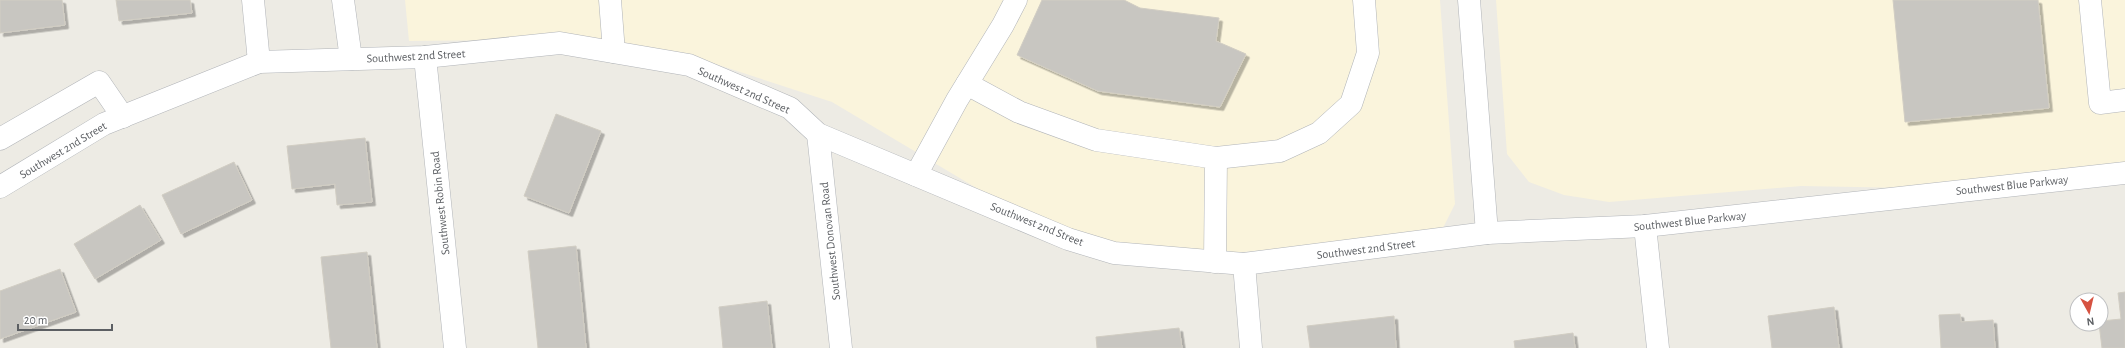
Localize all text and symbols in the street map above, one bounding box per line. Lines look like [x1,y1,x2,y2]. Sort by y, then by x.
street label: Southwest 2nd Street [366,47,466,65]
street label: Southwest 2nd Street [696,64,792,116]
street label: Southwest 2nd Street [17,119,109,181]
street label: Southwest Robin Road [429,151,451,255]
street label: Southwest Blue Parkway [1955,173,2069,198]
street label: Southwest Donovan Road [818,181,842,301]
street label: Southwest 2nd Street [989,200,1085,248]
street label: Southwest Blue Parkway [1633,209,1747,234]
street label: Southwest 2nd Street [1316,237,1416,261]
north arrow [2069,292,2109,332]
scale bar [18,306,112,332]
text: 20 m [24,314,47,326]
text: N [2086,315,2095,327]

